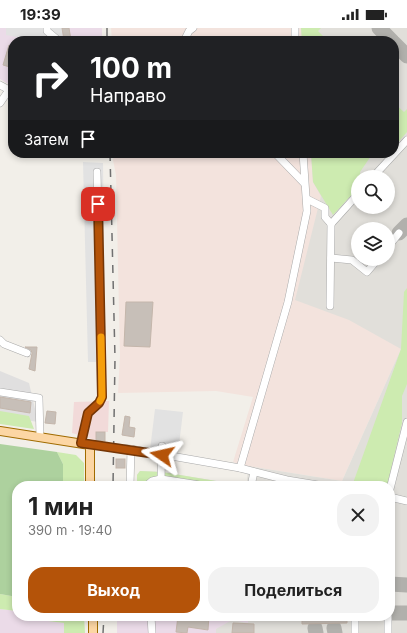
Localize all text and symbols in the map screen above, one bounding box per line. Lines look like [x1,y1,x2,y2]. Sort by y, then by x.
text: 19:39 [20,5,61,24]
text: 100 m [90,51,172,85]
icon: right [24,52,76,104]
text: Направо [90,85,166,106]
icon: arrive [77,128,99,150]
text: Затем [24,130,69,149]
map controls [351,170,395,266]
button: search [351,170,395,214]
pin [81,187,115,221]
icon: arrive [87,193,109,215]
button: layers [351,222,395,266]
position arrow [141,434,183,476]
text: 1 мин [28,492,93,521]
button: close [337,494,379,536]
text: 390 m · 19:40 [28,522,112,538]
button: Выход [28,567,200,613]
button: Поделиться [208,567,379,613]

